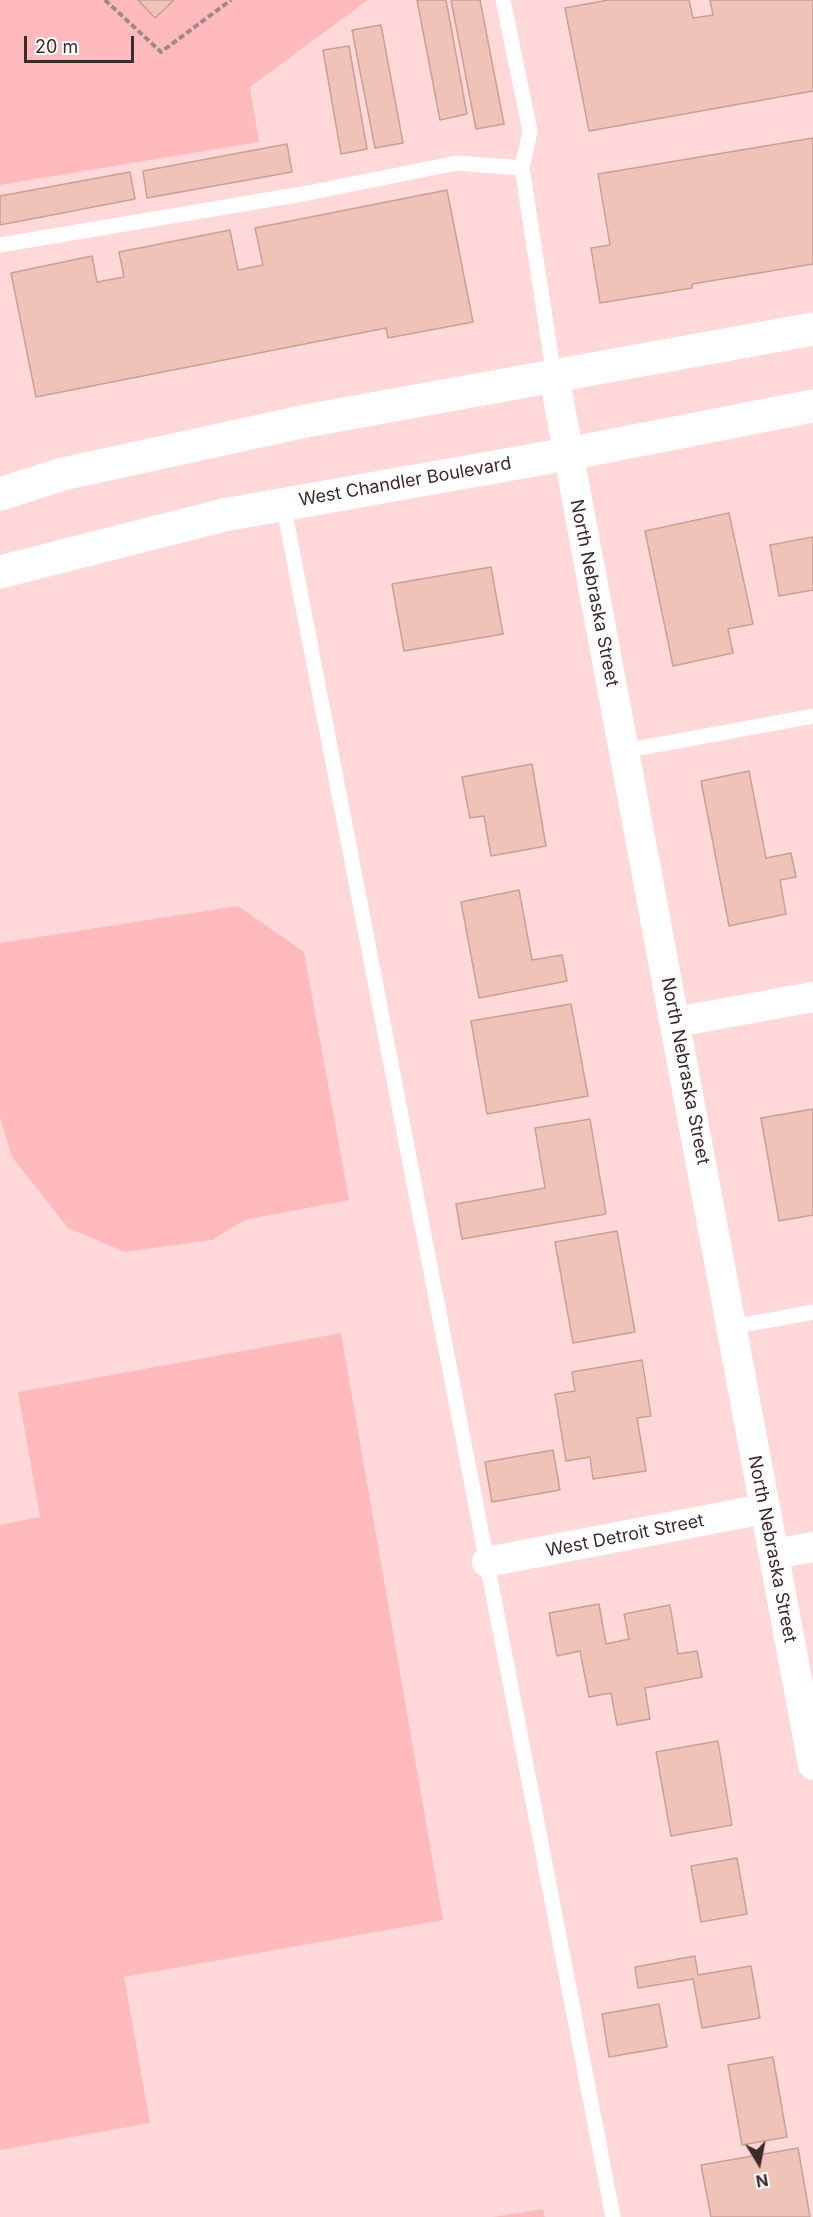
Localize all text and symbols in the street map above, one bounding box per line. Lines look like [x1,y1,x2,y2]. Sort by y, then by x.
scale bar [27,24,136,62]
text: 20 m [35,36,78,57]
street label: West Chandler Boulevard [297,453,513,511]
street label: North Nebraska Street [565,498,623,688]
street label: North Nebraska Street [656,976,714,1166]
street label: North Nebraska Street [743,1454,801,1644]
street label: West Detroit Street [544,1510,706,1562]
north arrow [729,2133,789,2193]
text: N [754,2170,770,2192]

